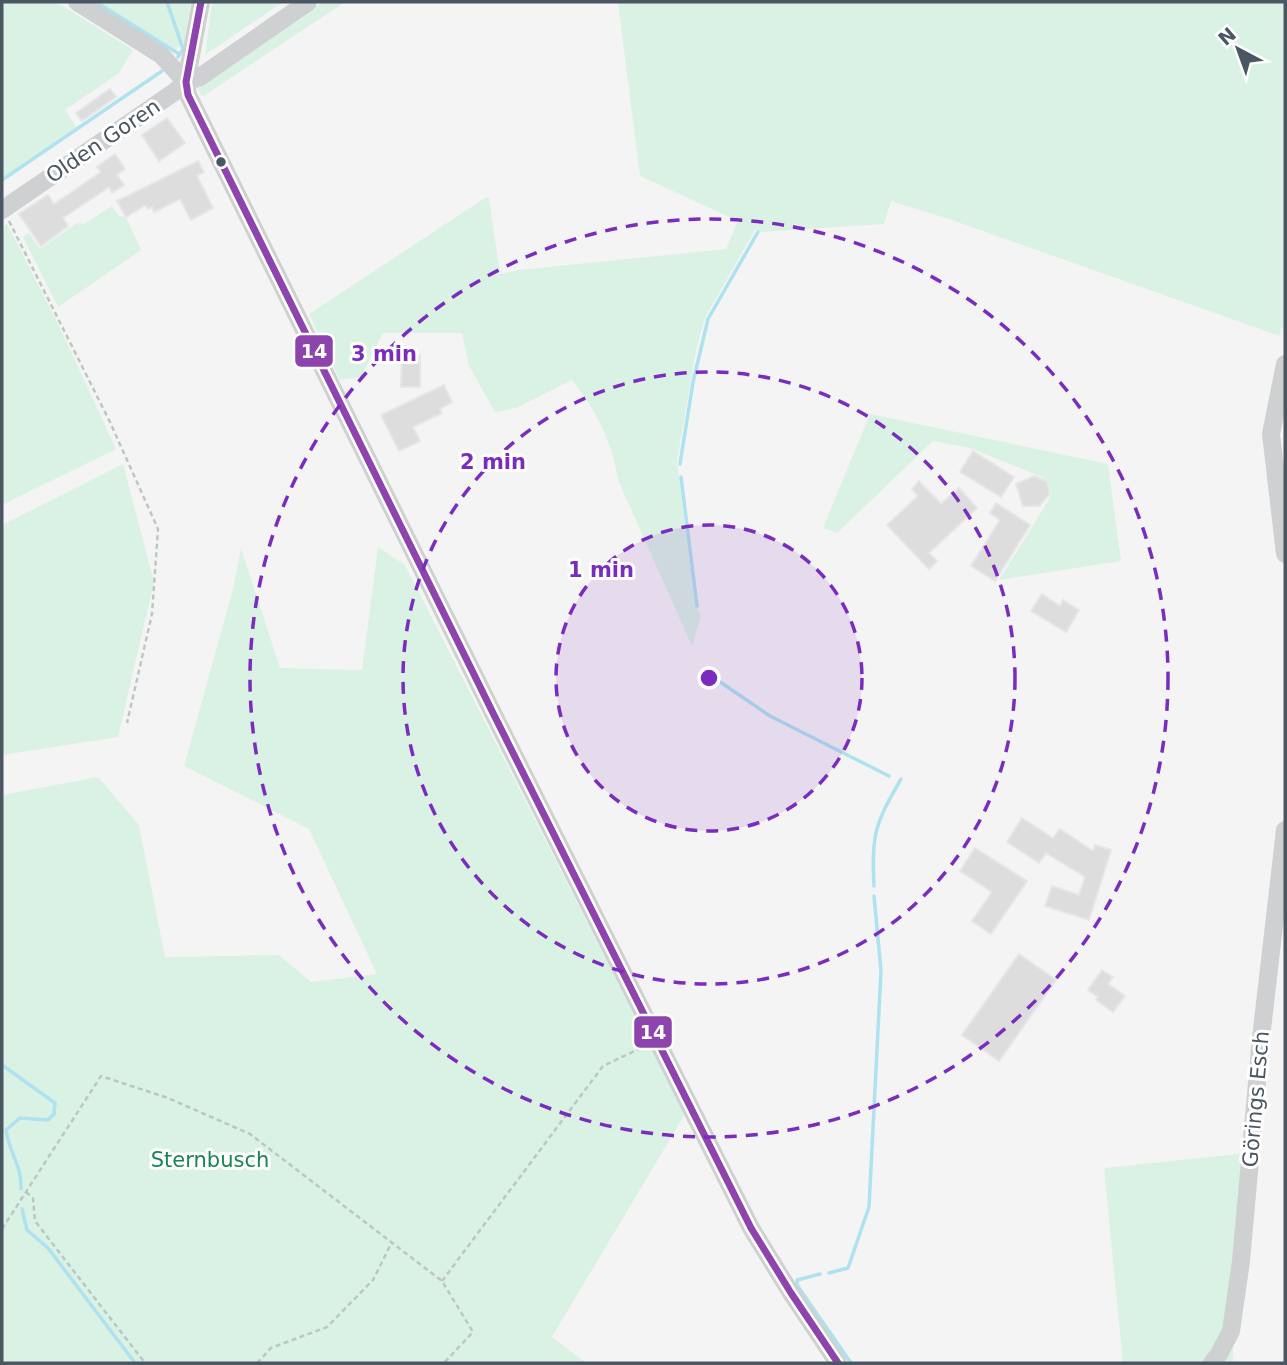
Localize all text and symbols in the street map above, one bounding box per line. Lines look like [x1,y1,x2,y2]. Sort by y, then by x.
north arrow [1203,14,1273,84]
text: N [1214,23,1240,50]
street label: Olden Goren [42,94,164,188]
unlabelled marker [214,155,228,169]
line badge: 14 [294,334,334,368]
text: 14 [301,340,327,362]
text: 3 min [351,342,417,366]
text: 2 min [460,450,526,474]
text: 1 min [568,558,634,582]
centre of rings [697,666,721,690]
line badge: 14 [633,1015,673,1049]
text: 14 [640,1021,666,1043]
street label: Görings Esch [1238,1030,1274,1168]
park label: Sternbusch [151,1148,269,1172]

